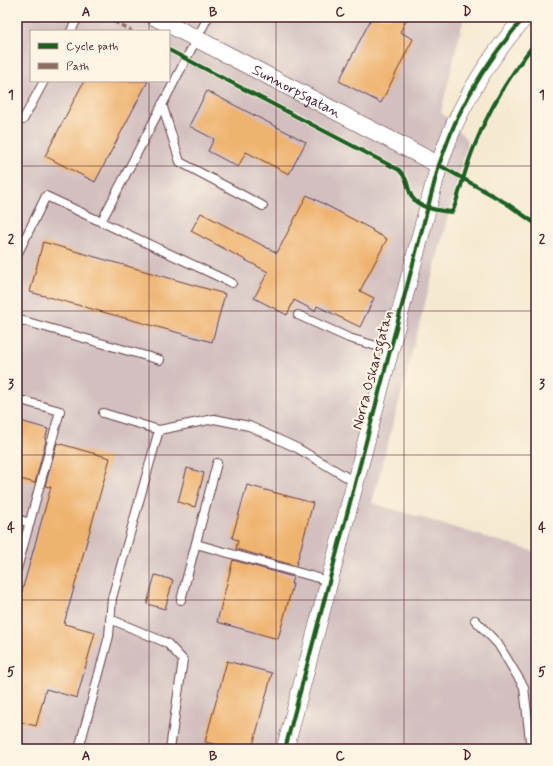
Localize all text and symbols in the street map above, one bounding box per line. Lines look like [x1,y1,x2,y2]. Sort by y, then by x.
text: A [82,4,90,21]
text: B [209,4,218,21]
text: C [335,4,345,21]
text: D [463,4,472,21]
legend [30,30,170,82]
text: Cycle path [66,39,118,55]
text: Path [66,59,89,75]
street label: Sunnorpsgatan [249,60,345,123]
text: 1 [8,87,14,104]
text: 1 [539,87,545,104]
text: 2 [8,231,15,248]
text: 2 [539,231,546,248]
street label: Norra Oskarsgatan [347,308,399,432]
text: 3 [8,376,14,393]
text: 3 [539,376,545,393]
text: 4 [7,520,15,537]
text: 4 [538,520,546,537]
text: 5 [7,664,15,681]
text: 5 [538,664,546,681]
text: A [82,748,90,765]
text: B [209,748,218,765]
text: C [335,748,345,765]
text: D [463,748,472,765]

